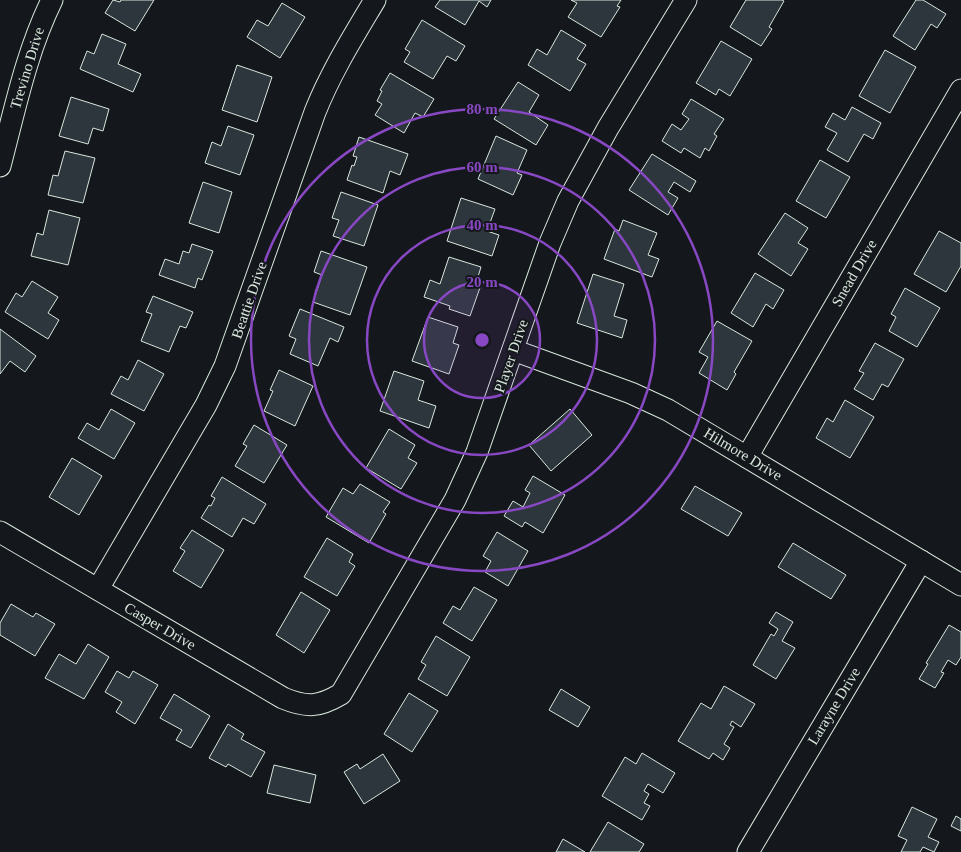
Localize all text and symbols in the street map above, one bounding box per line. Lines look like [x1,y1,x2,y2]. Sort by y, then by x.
street label: Trevino Drive [7,25,47,111]
text: 80 m [466,101,498,117]
text: 60 m [466,159,498,175]
text: 40 m [466,217,498,233]
street label: Snead Drive [828,236,880,309]
street label: Beattie Drive [228,259,270,341]
text: 20 m [466,274,498,290]
street label: Player Drive [491,317,531,395]
centre of rings [473,331,491,349]
street label: Hilmore Drive [701,425,785,484]
street label: Casper Drive [122,599,199,653]
street label: Larayne Drive [805,664,863,747]

